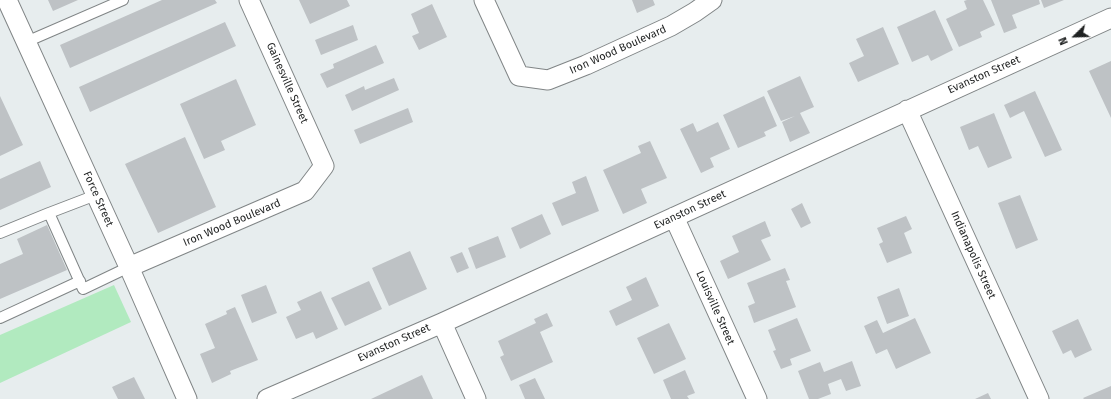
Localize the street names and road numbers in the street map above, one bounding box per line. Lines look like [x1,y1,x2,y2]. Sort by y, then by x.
street label: Iron Wood Boulevard [568,23,668,77]
street label: Gainesville Street [263,41,311,125]
street label: Evanston Street [946,53,1022,97]
street label: Force Street [80,169,116,229]
street label: Evanston Street [652,188,728,232]
street label: Iron Wood Boulevard [181,196,283,250]
street label: Indianapolis Street [948,209,998,301]
street label: Louisville Street [693,269,737,347]
street label: Evanston Street [356,321,432,365]

